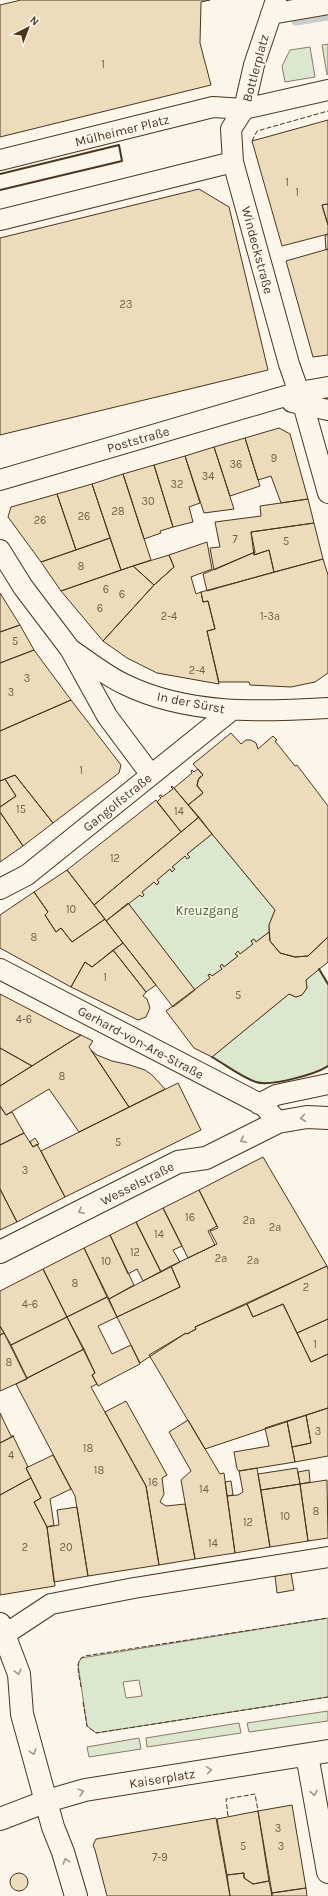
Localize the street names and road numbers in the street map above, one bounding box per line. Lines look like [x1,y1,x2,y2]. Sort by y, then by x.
street label: Bottlerplatz [239,33,272,104]
street label: Mülheimer Platz [73,112,171,149]
street label: Windeckstraße [239,205,276,296]
street label: Poststraße [105,423,171,456]
street label: In der Sürst [156,689,226,716]
street label: Gangolfstraße [80,770,155,835]
street label: Gerhard-von-Are-Straße [75,1003,207,1082]
street label: Wesselstraße [98,1158,177,1208]
street label: Kaiserplatz [128,1766,196,1791]

